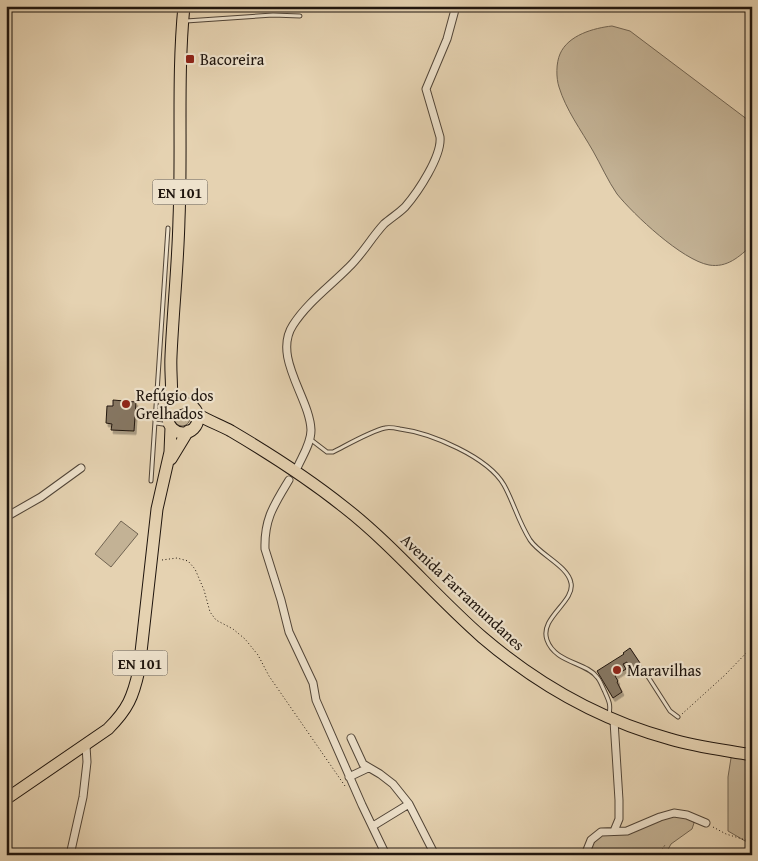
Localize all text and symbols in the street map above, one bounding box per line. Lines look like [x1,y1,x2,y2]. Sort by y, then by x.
place label: Bacoreira [200,47,265,71]
marker: Bacoreira [184,53,196,65]
road number: EN 101 [152,180,208,204]
place label: Refúgio dos Grelhados [136,383,214,425]
marker: Refúgio dos Grelhados [120,398,132,410]
street label: Avenida Farramundanes [396,528,530,656]
road number: EN 101 [112,650,168,676]
place label: Maravilhas [627,658,701,682]
marker: Maravilhas [611,664,623,676]

